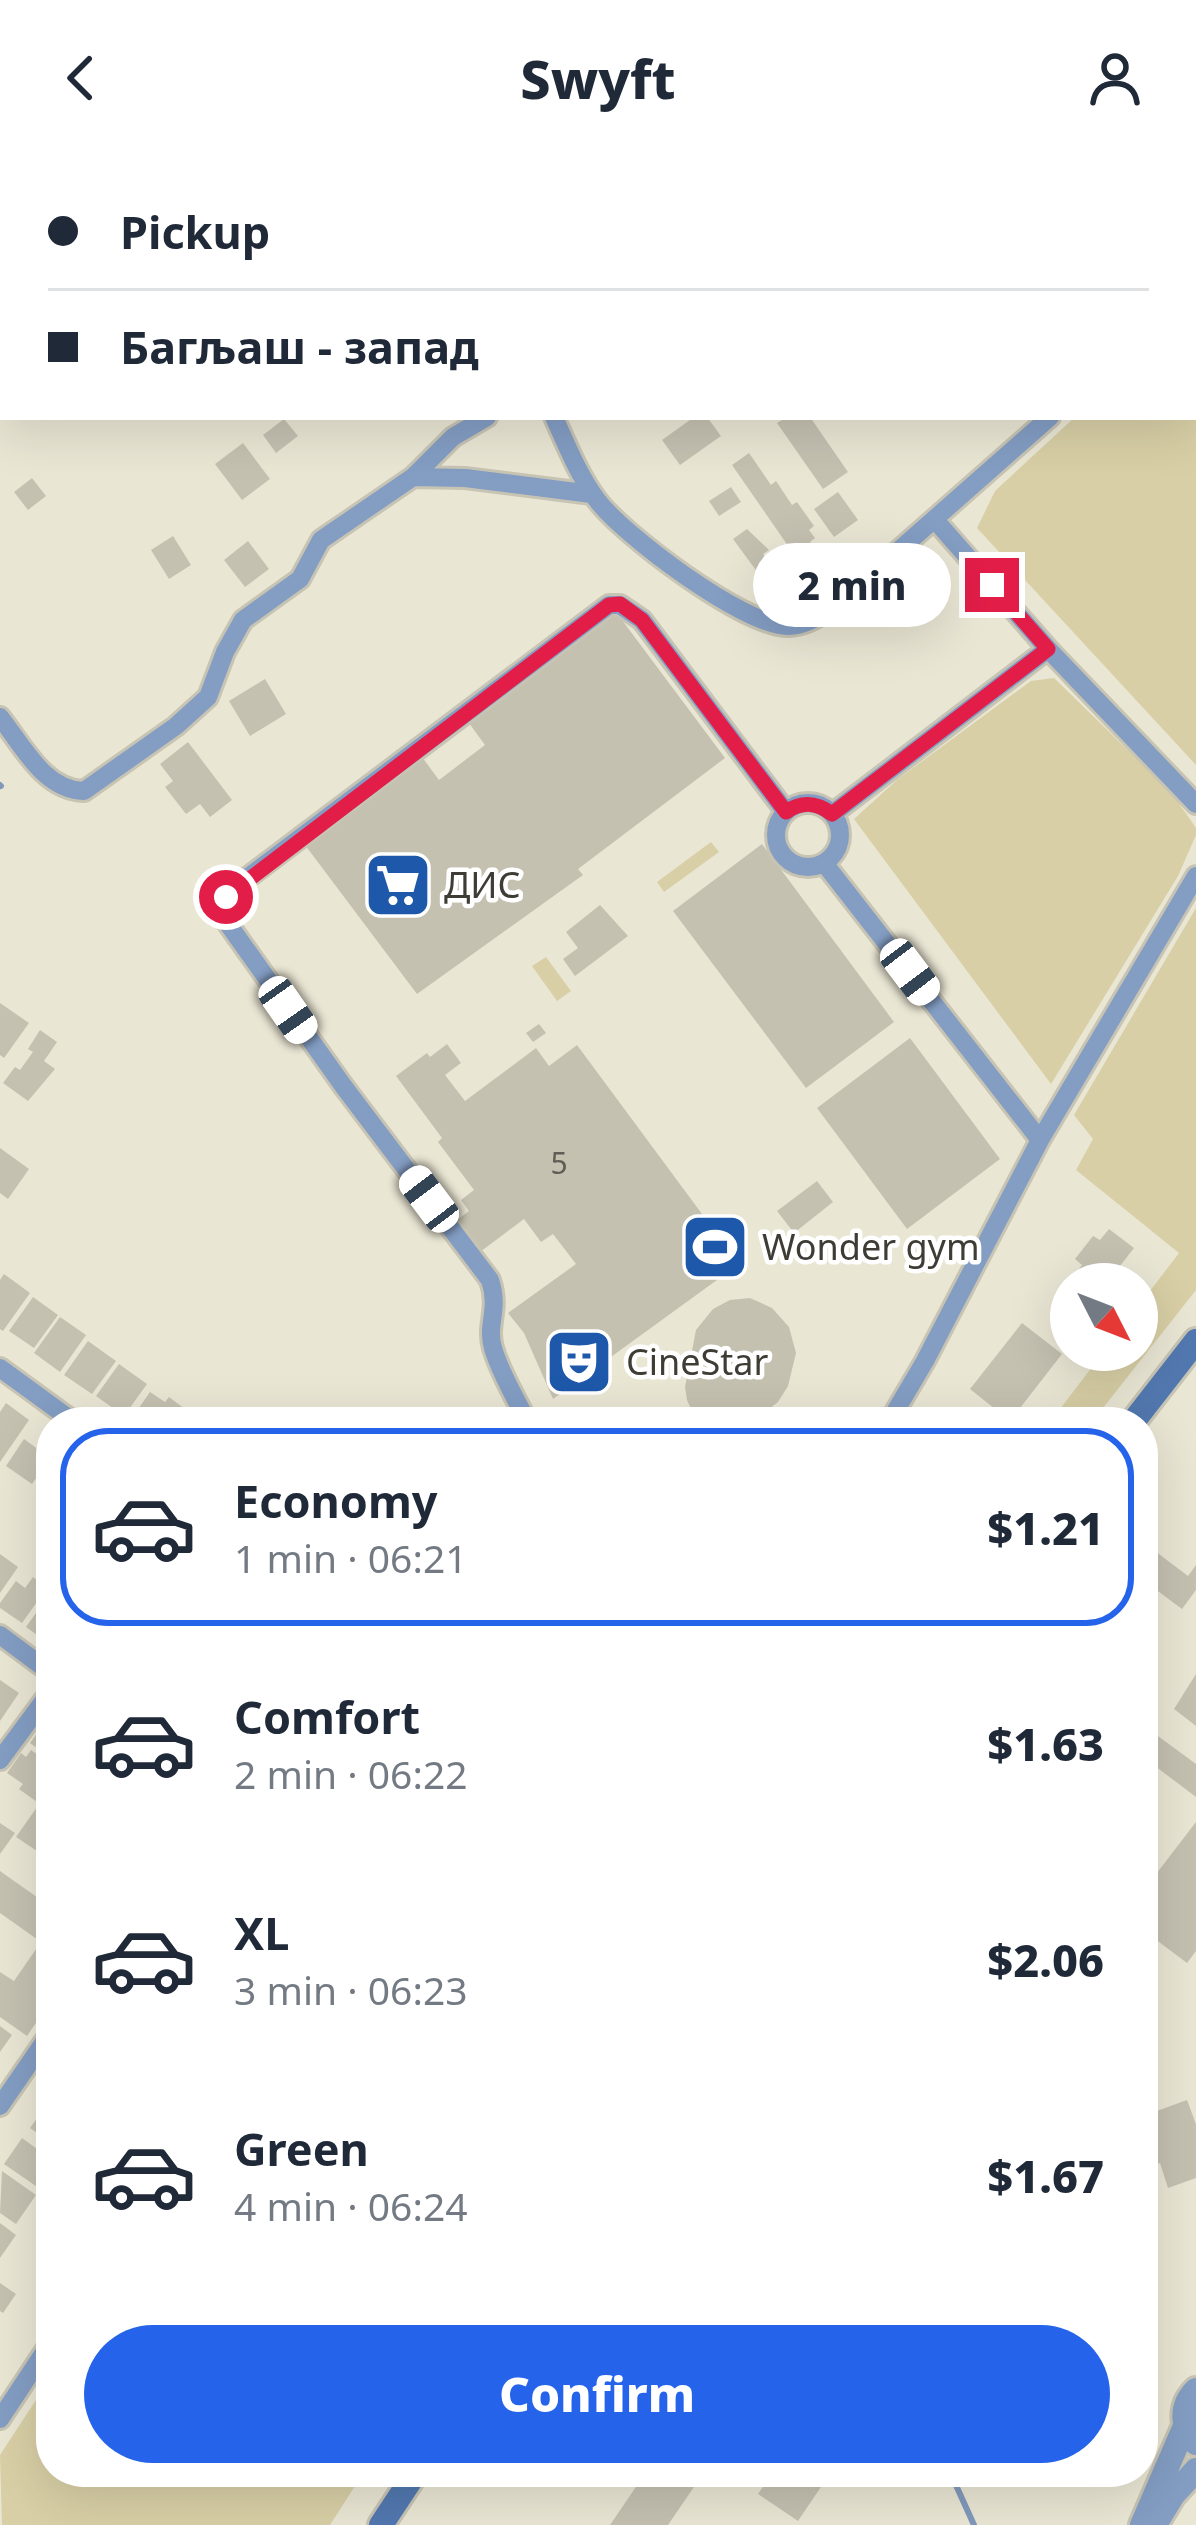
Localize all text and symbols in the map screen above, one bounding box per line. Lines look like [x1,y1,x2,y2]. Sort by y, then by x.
text: Swyft [520,41,676,115]
icon: back [48,45,114,111]
icon: person [1082,45,1148,111]
text: Pickup [120,201,270,262]
text: Багљаш - запад [120,316,479,377]
callout: 2 min [752,543,950,627]
text: 2 min [798,558,906,611]
route end [965,558,1019,612]
supermarket icon: ДИС [363,850,433,920]
place label: ДИС [444,860,521,909]
route start [199,870,253,924]
car [874,932,946,1012]
car [253,970,323,1050]
house number: 5 [550,1142,568,1183]
car [393,1159,465,1239]
sports icon: Wonder gym [680,1212,750,1282]
place label: Wonder gym [762,1222,980,1271]
north arrow [1050,1263,1158,1371]
map controls [1050,1263,1158,1371]
theatre icon: CineStar [544,1327,614,1397]
place label: CineStar [626,1337,769,1386]
text: Economy [234,1470,438,1531]
icon: car [90,1473,198,1581]
text: $1.21 [987,1497,1104,1558]
text: 1 min · 06:21 [234,1531,468,1584]
text: Comfort [234,1686,420,1747]
icon: car [90,1689,198,1797]
text: $1.63 [987,1713,1104,1774]
text: 2 min · 06:22 [234,1747,468,1800]
text: XL [234,1902,289,1963]
icon: car [90,1905,198,2013]
text: $2.06 [987,1929,1104,1990]
text: 3 min · 06:23 [234,1963,468,2016]
text: Green [234,2118,369,2179]
icon: car [90,2121,198,2229]
text: $1.67 [987,2145,1104,2206]
text: 4 min · 06:24 [234,2179,468,2232]
button: Confirm [84,2325,1110,2463]

